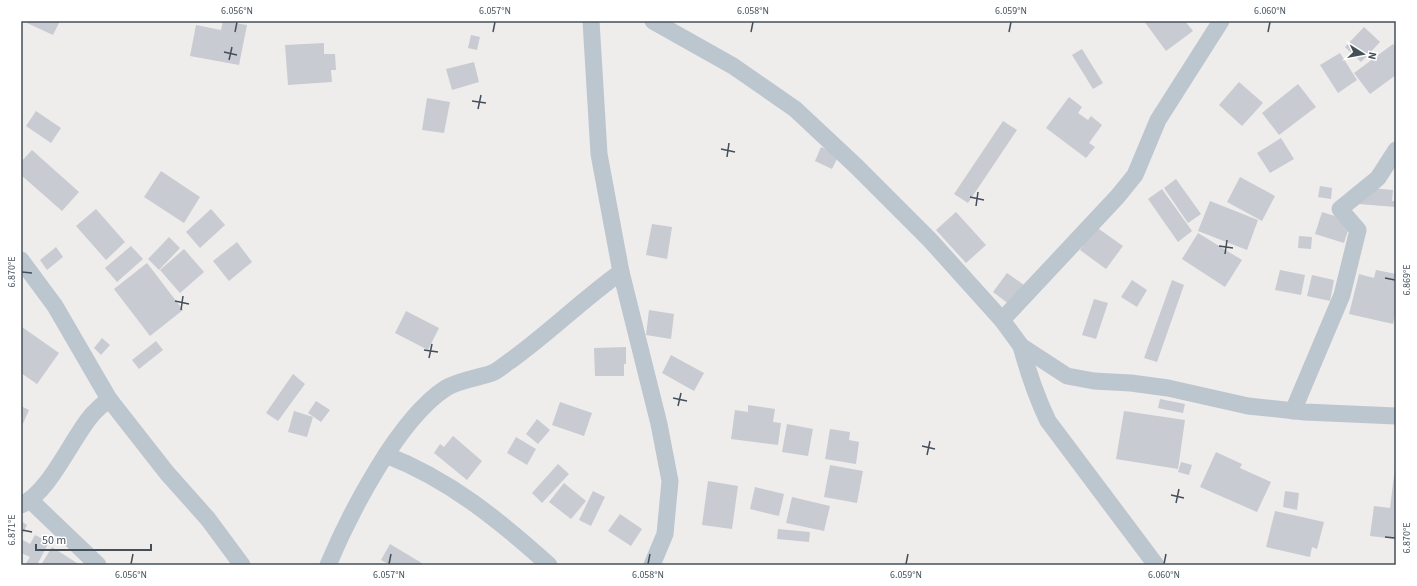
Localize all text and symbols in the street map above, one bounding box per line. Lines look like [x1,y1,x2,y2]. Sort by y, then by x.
text: 6.056°N [221,4,253,18]
text: 6.057°N [479,4,511,18]
text: 6.058°N [737,4,769,18]
text: 6.059°N [995,4,1027,18]
text: 6.060°N [1254,4,1286,18]
north arrow [1343,34,1383,74]
text: N [1364,51,1380,61]
text: 6.870°E [5,257,19,287]
text: 6.869°E [1400,265,1414,295]
text: 6.871°E [5,515,19,545]
text: 6.870°E [1400,523,1414,553]
scale bar [36,526,151,552]
text: 50 m [42,532,66,549]
text: 6.056°N [115,568,147,582]
text: 6.057°N [373,568,405,582]
text: 6.058°N [632,568,664,582]
text: 6.059°N [890,568,922,582]
text: 6.060°N [1148,568,1180,582]

